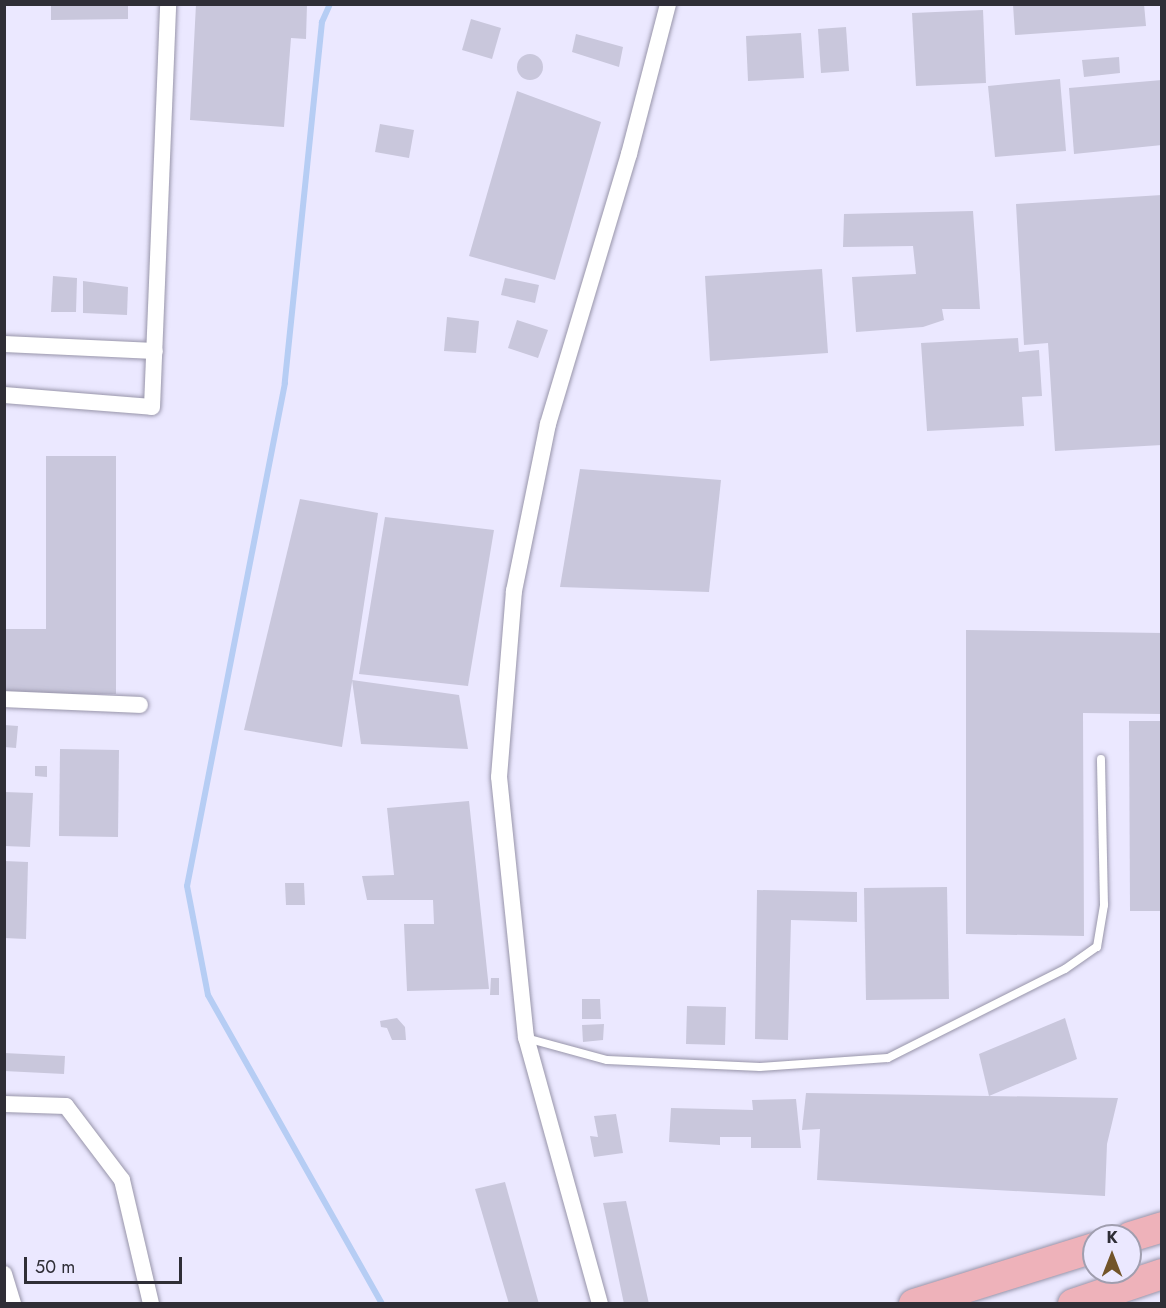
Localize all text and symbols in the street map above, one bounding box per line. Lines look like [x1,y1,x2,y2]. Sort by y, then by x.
north arrow [1082,1224,1142,1284]
text: K [1106,1226,1118,1249]
scale bar [27,1245,184,1283]
text: 50 m [35,1254,75,1280]

